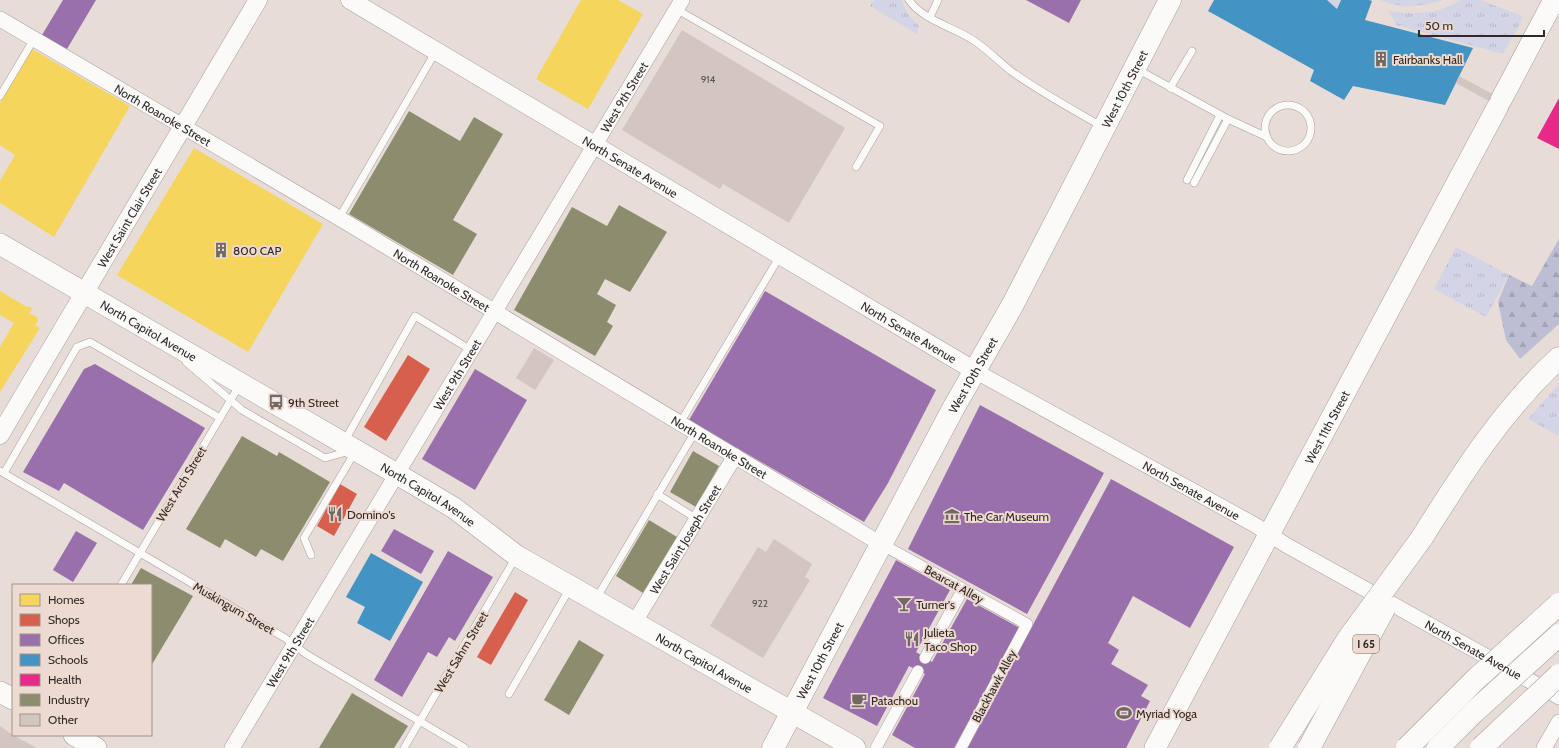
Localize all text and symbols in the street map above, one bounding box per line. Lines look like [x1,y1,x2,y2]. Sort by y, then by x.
scale bar [1419,12,1544,38]
text: 50 m [1425,18,1453,33]
street label: West 10th Street [1098,47,1150,130]
building icon: Fairbanks Hall [1372,50,1390,68]
place label: Fairbanks Hall [1393,52,1463,67]
street label: West 9th Street [597,59,651,135]
house number: 914 [701,73,716,86]
street label: North Roanoke Street [112,80,214,149]
street label: North Senate Avenue [580,132,681,201]
street label: West Saint Clair Street [94,165,164,270]
building icon: 800 CAP [212,241,230,259]
place label: 800 CAP [233,243,282,258]
street label: North Roanoke Street [391,245,493,314]
street label: North Capitol Avenue [98,297,200,364]
street label: North Senate Avenue [858,298,959,366]
street label: West 10th Street [945,334,1000,416]
street label: West 9th Street [430,336,484,412]
street label: West 11th Street [1301,388,1352,466]
bus stop icon: 9th Street [267,393,285,411]
place label: 9th Street [288,395,339,410]
street label: North Roanoke Street [669,412,770,481]
street label: West Arch Street [153,444,209,524]
street label: North Senate Avenue [1140,457,1243,523]
street label: North Capitol Avenue [378,459,479,529]
street label: West Saint Joseph Street [646,482,723,596]
restaurant icon: Domino's [326,505,344,523]
place label: Domino's [347,507,395,522]
museum icon: The Car Museum [943,507,961,525]
place label: The Car Museum [964,509,1049,524]
street label: Bearcat Alley [922,562,986,606]
street label: Muskingum Street [190,579,278,637]
legend [12,584,152,736]
text: Homes [48,592,85,607]
bar icon: Turner's [895,595,913,613]
house number: 922 [752,597,768,610]
place label: Turner's [916,597,955,612]
street label: West Sahm Street [431,609,491,695]
text: Shops [48,612,80,627]
street label: West 9th Street [263,614,317,690]
street label: North Senate Avenue [1422,616,1524,682]
street label: West 10th Street [793,619,846,702]
place label: Julieta Taco Shop [923,625,977,654]
street label: North Capitol Avenue [654,629,755,696]
restaurant icon: Julieta Taco Shop [903,630,921,648]
text: Offices [48,632,84,647]
road number: I 65 [1353,635,1379,653]
street label: Blackhawk Alley [968,647,1020,725]
text: Schools [48,652,88,667]
text: Health [48,672,82,687]
cafe icon: Patachou [850,691,868,709]
text: Industry [48,692,89,707]
place label: Patachou [871,693,918,708]
sports icon: Myriad Yoga [1115,704,1133,722]
place label: Myriad Yoga [1136,706,1197,721]
text: Other [48,712,78,727]

